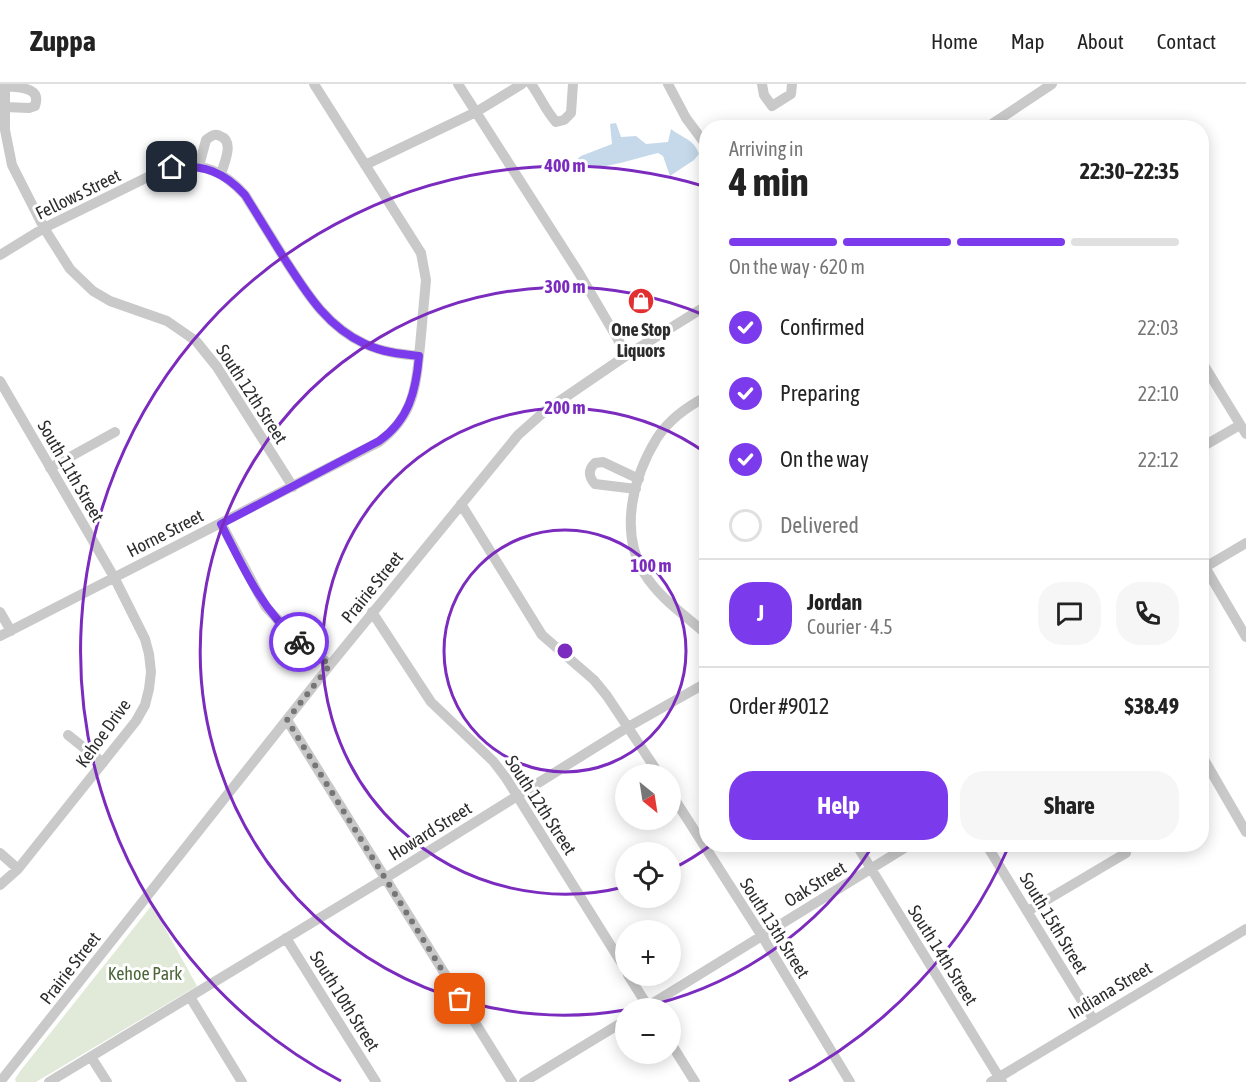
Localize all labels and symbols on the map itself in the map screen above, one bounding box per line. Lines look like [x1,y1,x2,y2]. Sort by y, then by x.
pin [146,141,197,192]
text: 400 m [544,155,585,176]
street label: Fellows Street [32,164,124,224]
text: 300 m [545,276,585,297]
shop icon: One Stop Liquors [626,286,656,316]
place label: One Stop Liquors [611,319,671,361]
street label: South 12th Street [212,341,292,447]
text: 200 m [545,397,585,418]
street label: South 11th Street [33,416,109,526]
street label: Horne Street [123,505,207,561]
street label: Prairie Street [337,547,407,627]
text: 100 m [631,555,671,576]
courier [269,612,329,672]
centre of rings [555,641,575,661]
street label: Kehoe Drive [71,695,135,771]
street label: South 12th Street [501,752,581,858]
north arrow [615,764,681,830]
street label: Howard Street [385,797,475,865]
street label: Oak Street [780,857,850,911]
street label: South 15th Street [1016,869,1092,977]
street label: South 13th Street [736,874,814,982]
street label: South 14th Street [904,901,982,1009]
street label: Prairie Street [35,928,105,1008]
street label: South 10th Street [306,947,384,1055]
street label: Indiana Street [1065,957,1155,1023]
park label: Kehoe Park [108,963,182,984]
pin [434,973,485,1024]

